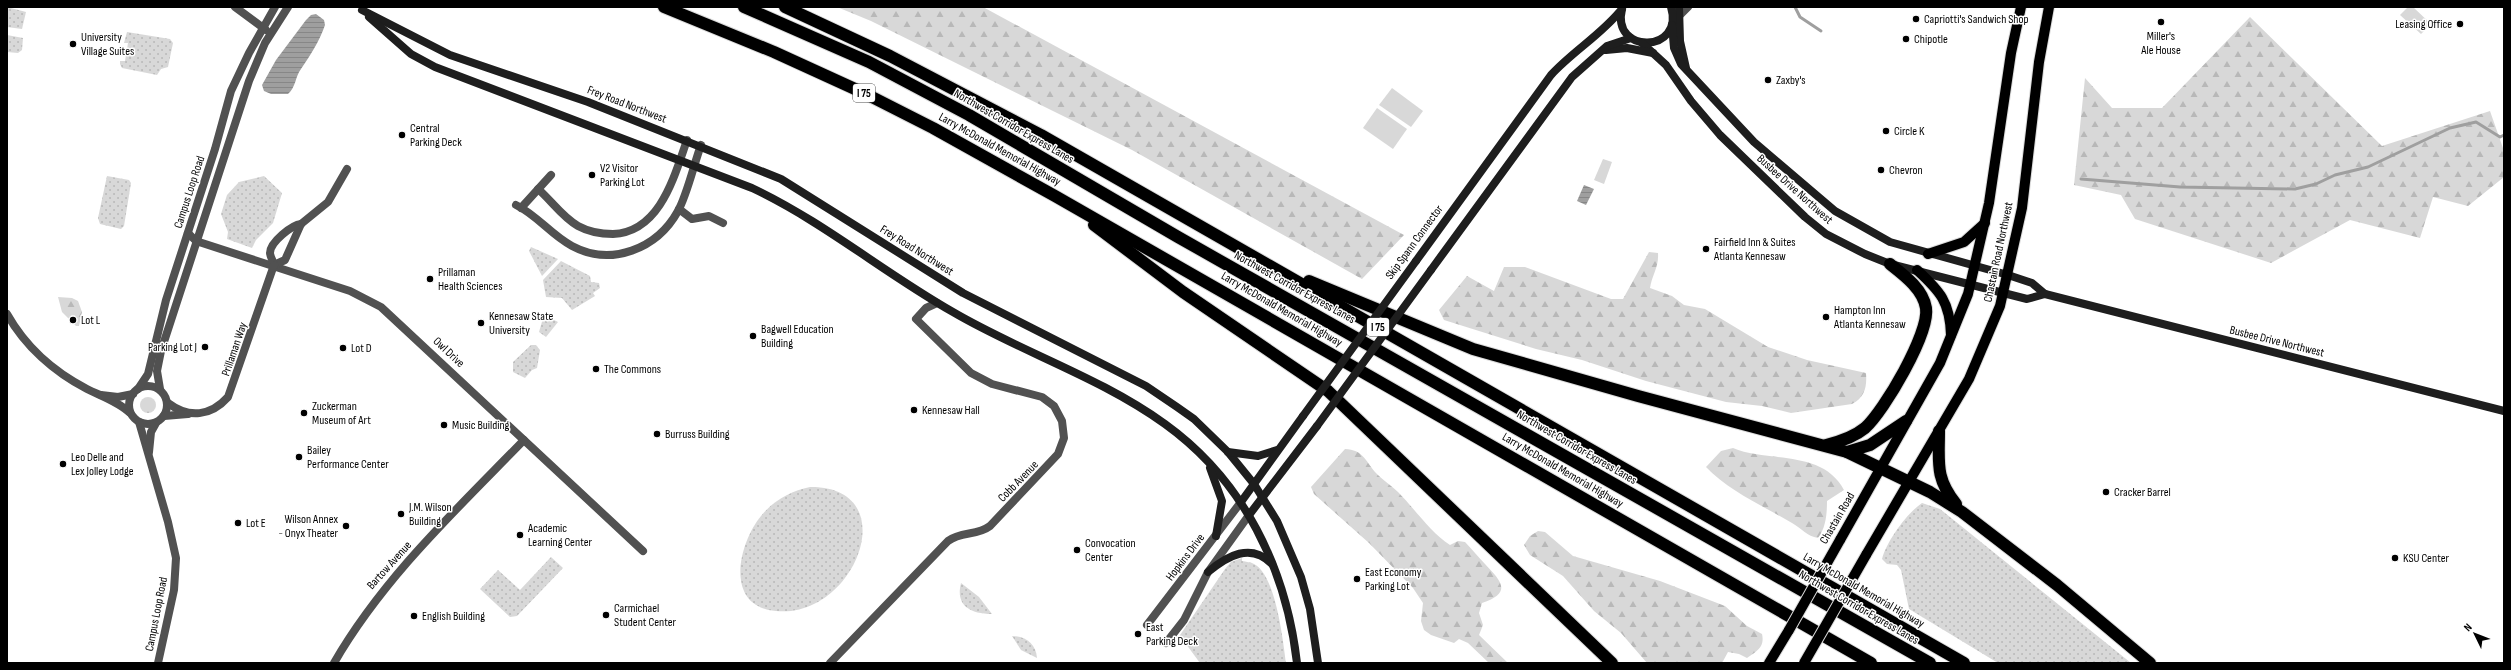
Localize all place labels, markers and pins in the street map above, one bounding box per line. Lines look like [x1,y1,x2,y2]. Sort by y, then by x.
place label: Capriotti's Sandwich Shop [1924,12,2028,27]
marker: Capriotti's Sandwich Shop [1911,14,1921,24]
marker: Miller's Ale House [2156,17,2166,27]
place label: Leasing Office [2395,17,2452,32]
marker: Leasing Office [2455,19,2465,29]
place label: Miller's Ale House [2140,29,2181,58]
place label: University Village Suites [81,30,134,59]
place label: Chipotle [1914,32,1948,47]
marker: Chipotle [1901,34,1911,44]
marker: University Village Suites [68,39,78,49]
place label: Zaxby's [1776,73,1806,88]
marker: Zaxby's [1763,75,1773,85]
place label: Central Parking Deck [410,121,462,150]
place label: Circle K [1894,124,1925,139]
marker: Circle K [1881,126,1891,136]
marker: Central Parking Deck [397,130,407,140]
place label: V2 Visitor Parking Lot [600,161,645,190]
place label: Chevron [1889,163,1923,178]
marker: Chevron [1876,165,1886,175]
marker: V2 Visitor Parking Lot [587,170,597,180]
place label: Fairfield Inn & Suites Atlanta Kennesaw [1713,235,1796,264]
marker: Fairfield Inn & Suites Atlanta Kennesaw [1701,244,1711,254]
place label: Prillaman Health Sciences [438,265,503,294]
marker: Prillaman Health Sciences [425,274,435,284]
place label: Hampton Inn Atlanta Kennesaw [1833,303,1906,332]
place label: Kennesaw State University [489,309,554,338]
marker: Hampton Inn Atlanta Kennesaw [1821,312,1831,322]
place label: Lot L [81,313,101,328]
marker: Lot L [68,315,78,325]
marker: Kennesaw State University [476,318,486,328]
place label: Bagwell Education Building [761,322,834,351]
marker: Bagwell Education Building [748,331,758,341]
place label: Parking Lot J [148,340,197,355]
place label: Lot D [351,341,372,356]
marker: Parking Lot J [200,342,210,352]
marker: Lot D [338,343,348,353]
place label: The Commons [604,362,661,377]
marker: The Commons [591,364,601,374]
place label: Zuckerman Museum of Art [312,399,371,428]
place label: Kennesaw Hall [922,403,980,418]
marker: Kennesaw Hall [909,405,919,415]
marker: Zuckerman Museum of Art [299,408,309,418]
place label: Music Building [452,418,510,433]
marker: Music Building [439,420,449,430]
place label: Burruss Building [665,427,730,442]
marker: Burruss Building [652,429,662,439]
place label: Bailey Performance Center [307,443,389,472]
place label: Leo Delle and Lex Jolley Lodge [71,450,134,479]
marker: Bailey Performance Center [294,452,304,462]
marker: Leo Delle and Lex Jolley Lodge [58,459,68,469]
place label: Cracker Barrel [2114,485,2171,500]
marker: Cracker Barrel [2101,487,2111,497]
place label: J.M. Wilson Building [408,500,452,529]
marker: J.M. Wilson Building [396,509,406,519]
place label: Wilson Annex - Onyx Theater [278,512,339,541]
place label: Lot E [246,516,266,531]
marker: Lot E [233,518,243,528]
marker: Wilson Annex - Onyx Theater [341,521,351,531]
place label: Academic Learning Center [527,521,593,550]
marker: Academic Learning Center [515,530,525,540]
place label: Convocation Center [1085,536,1136,565]
marker: Convocation Center [1072,545,1082,555]
place label: KSU Center [2403,551,2450,566]
marker: KSU Center [2390,553,2400,563]
place label: East Economy Parking Lot [1365,565,1422,594]
marker: East Economy Parking Lot [1352,574,1362,584]
place label: Carmichael Student Center [614,601,677,630]
place label: English Building [422,609,485,624]
marker: Carmichael Student Center [601,610,611,620]
marker: English Building [409,611,419,621]
place label: East Parking Deck [1146,620,1198,649]
marker: East Parking Deck [1133,629,1143,639]

